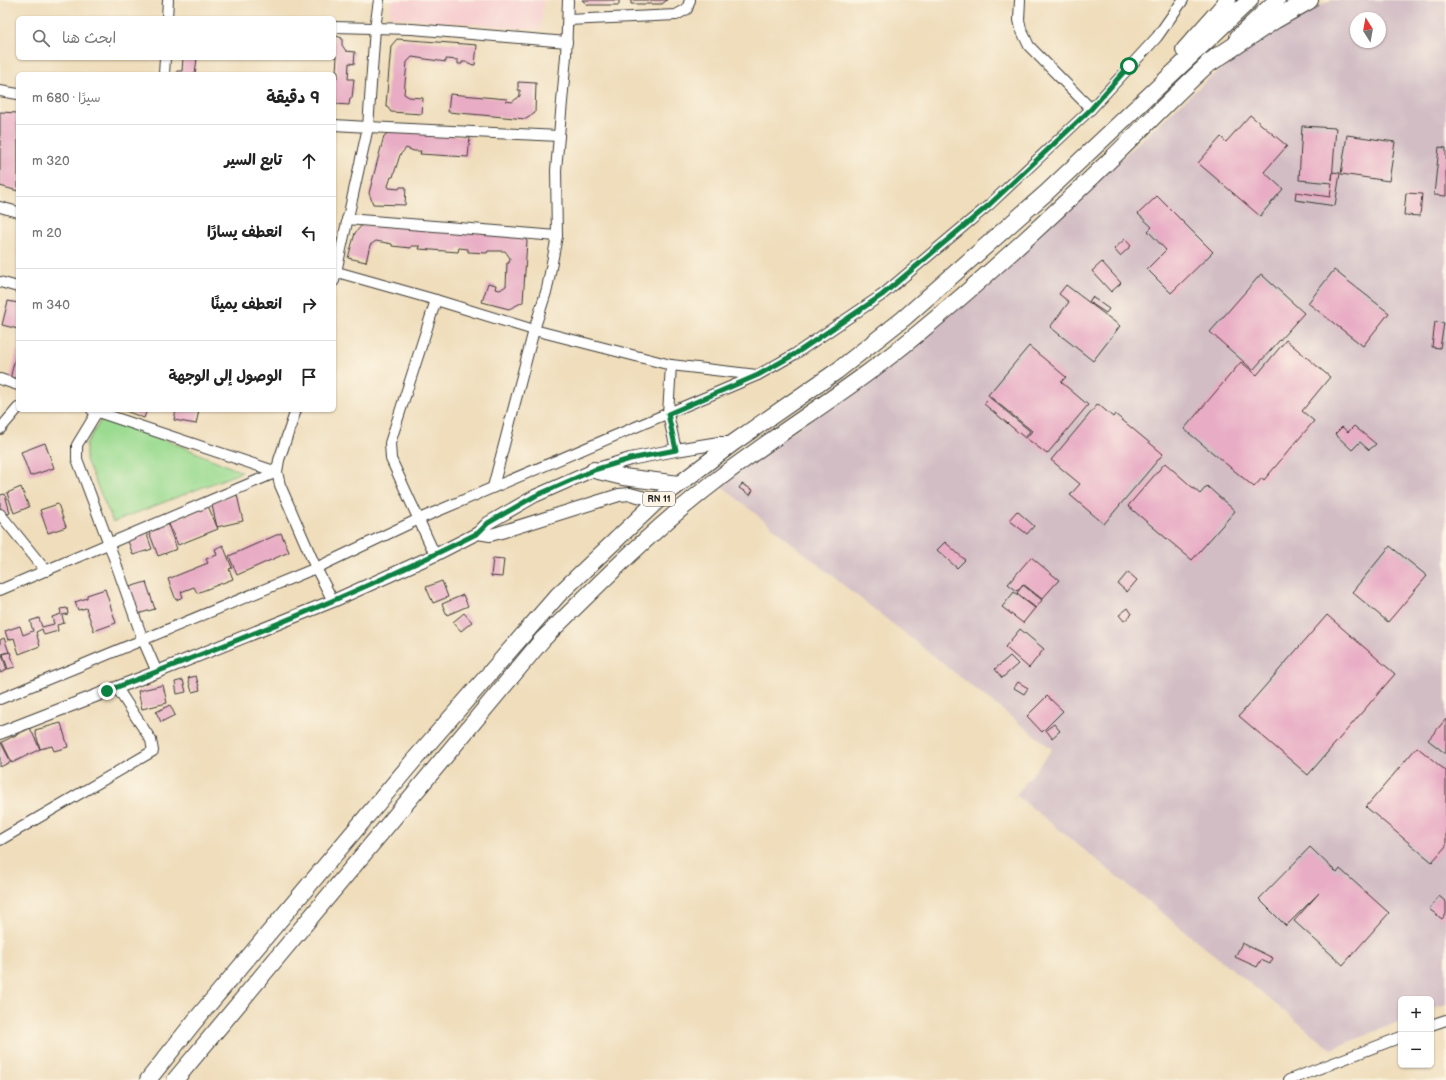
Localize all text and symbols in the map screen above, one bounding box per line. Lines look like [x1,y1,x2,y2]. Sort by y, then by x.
north arrow [1350,12,1386,48]
search box [16,16,336,60]
icon: search [30,27,52,49]
text: ابحث هنا [62,29,116,48]
route start [1120,57,1138,75]
text: 9 دقيقة [266,88,320,108]
text: سيرًا · 680 m [32,90,101,106]
icon: ahead [298,150,320,172]
text: تابع السير [224,151,282,170]
text: 320 m [32,153,70,169]
icon: left [298,222,320,244]
text: انعطف يسارًا [207,223,282,242]
text: 20 m [32,225,62,241]
icon: right [298,294,320,316]
text: انعطف يمينًا [211,295,282,314]
text: 340 m [32,297,70,313]
icon: arrive [298,366,320,388]
text: الوصول إلى الوجهة [168,367,282,386]
road number: RN 11 [643,492,675,506]
route end [98,682,116,700]
map controls [1398,996,1434,1068]
button: + [1398,996,1434,1032]
button: − [1398,1032,1434,1068]

